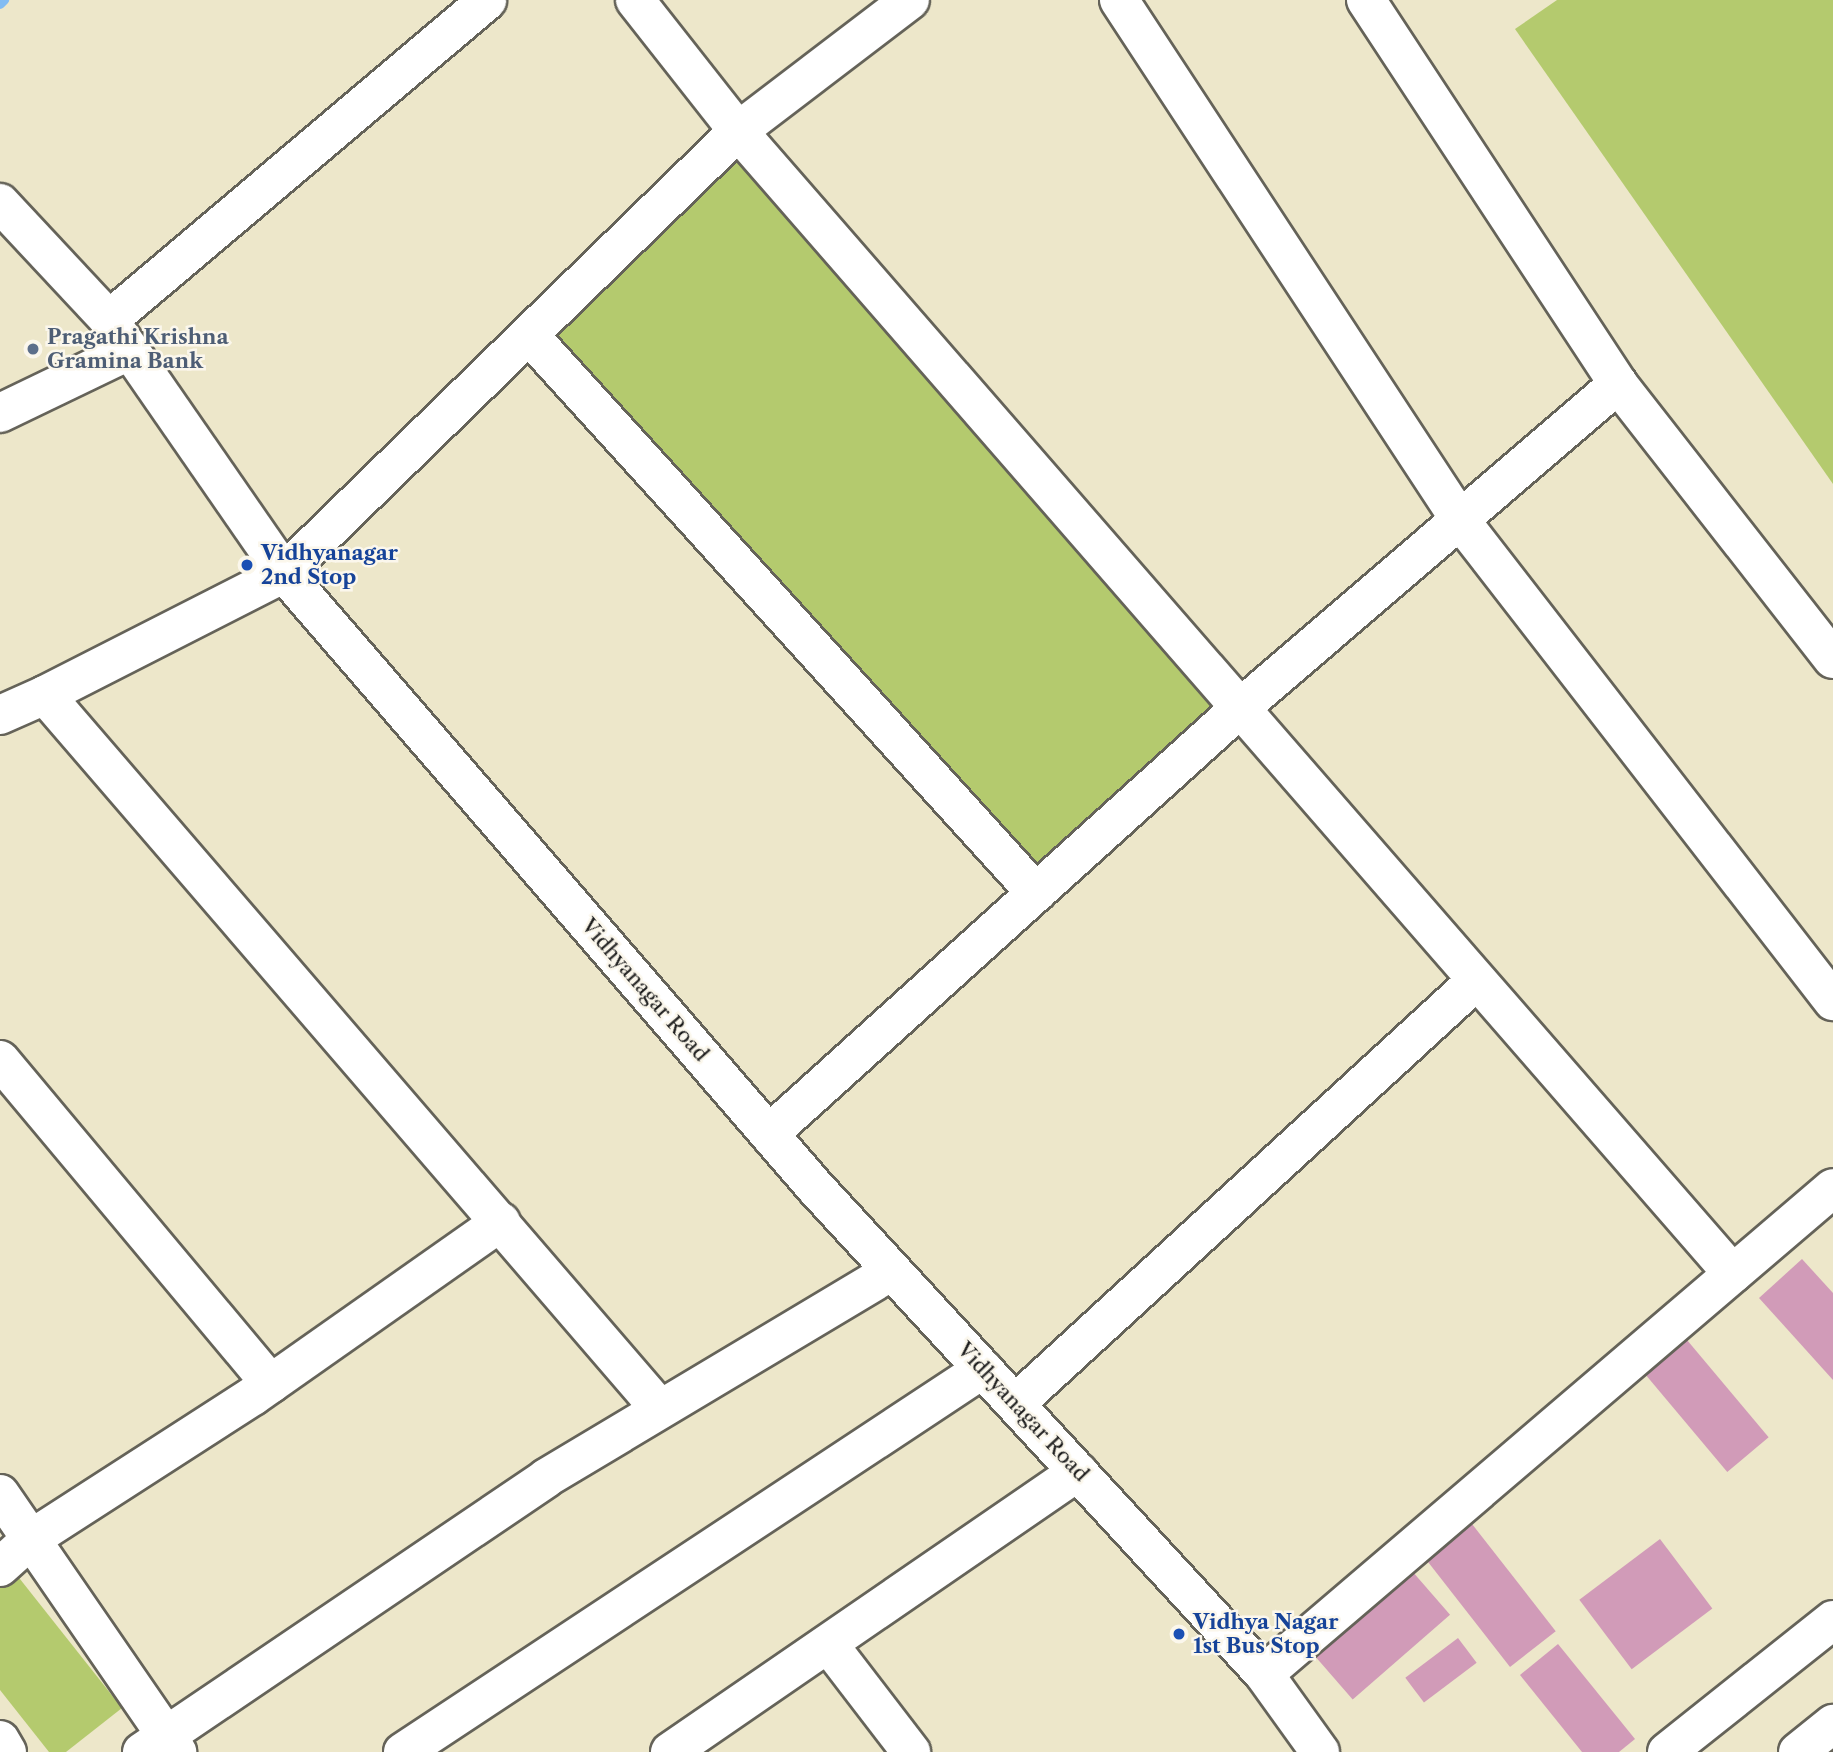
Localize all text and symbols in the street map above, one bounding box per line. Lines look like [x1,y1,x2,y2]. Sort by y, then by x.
place label: Pragathi Krishna Gramina Bank [47,324,229,374]
marker: Pragathi Krishna Gramina Bank [25,341,41,357]
place label: Vidhyanagar 2nd Stop [261,540,398,590]
marker: Vidhyanagar 2nd Stop [239,557,255,573]
street label: Vidhyanagar Road [576,913,714,1067]
street label: Vidhyanagar Road [952,1337,1094,1487]
place label: Vidhya Nagar 1st Bus Stop [1193,1609,1339,1659]
marker: Vidhya Nagar 1st Bus Stop [1171,1626,1187,1642]

